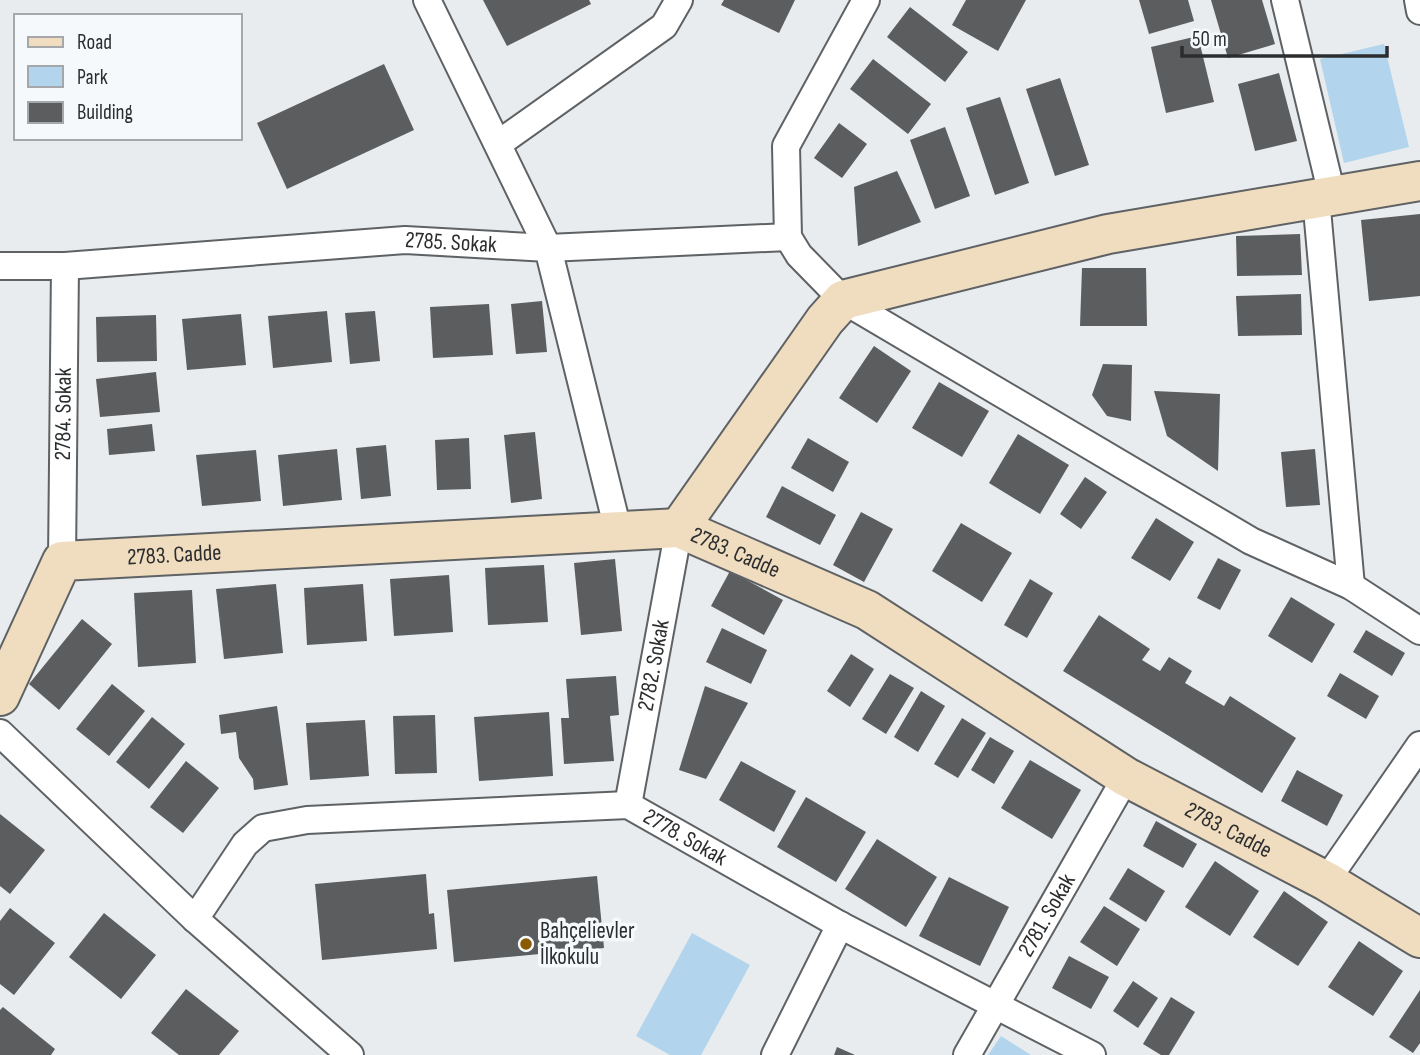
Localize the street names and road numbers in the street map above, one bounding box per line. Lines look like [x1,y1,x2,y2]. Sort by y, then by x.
street label: 2785. Sokak [404,226,498,259]
street label: 2784. Sokak [49,367,78,460]
street label: 2783. Cadde [687,521,784,584]
street label: 2783. Cadde [126,538,222,571]
street label: 2782. Sokak [632,617,676,713]
street label: 2783. Cadde [1180,796,1277,864]
street label: 2778. Sokak [638,803,732,872]
street label: 2781. Sokak [1012,868,1082,962]

